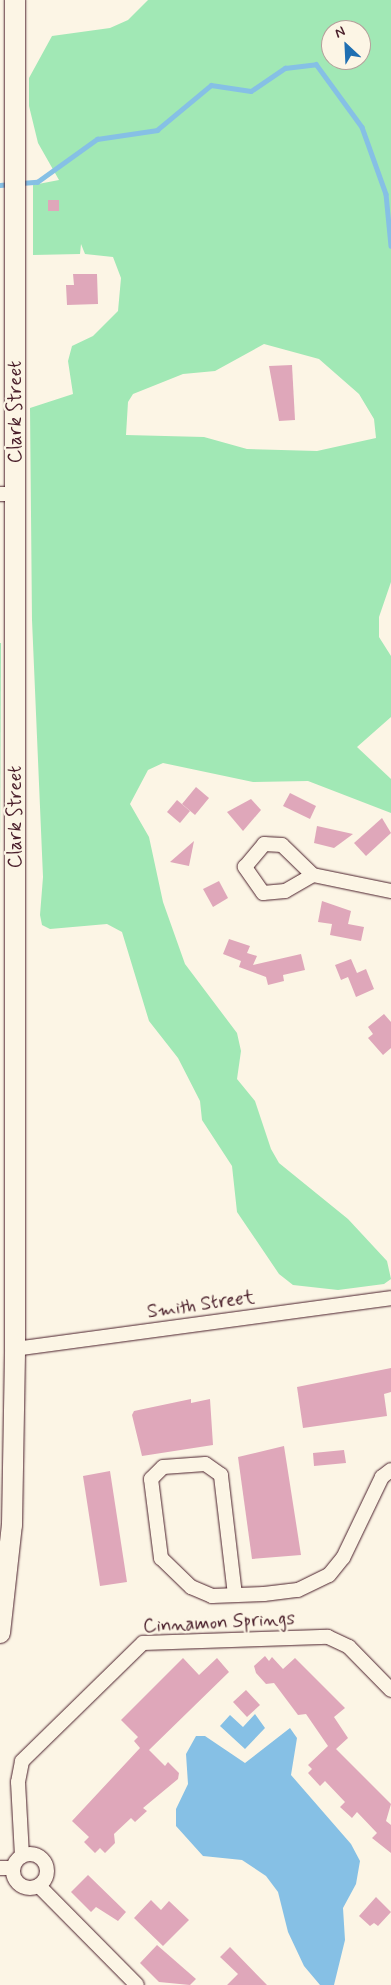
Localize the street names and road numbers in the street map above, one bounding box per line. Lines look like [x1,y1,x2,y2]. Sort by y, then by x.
street label: Clark Street [5,359,27,465]
street label: Clark Street [5,764,27,870]
street label: Smith Street [146,1286,256,1324]
street label: Cinnamon Springs [145,1608,293,1638]

